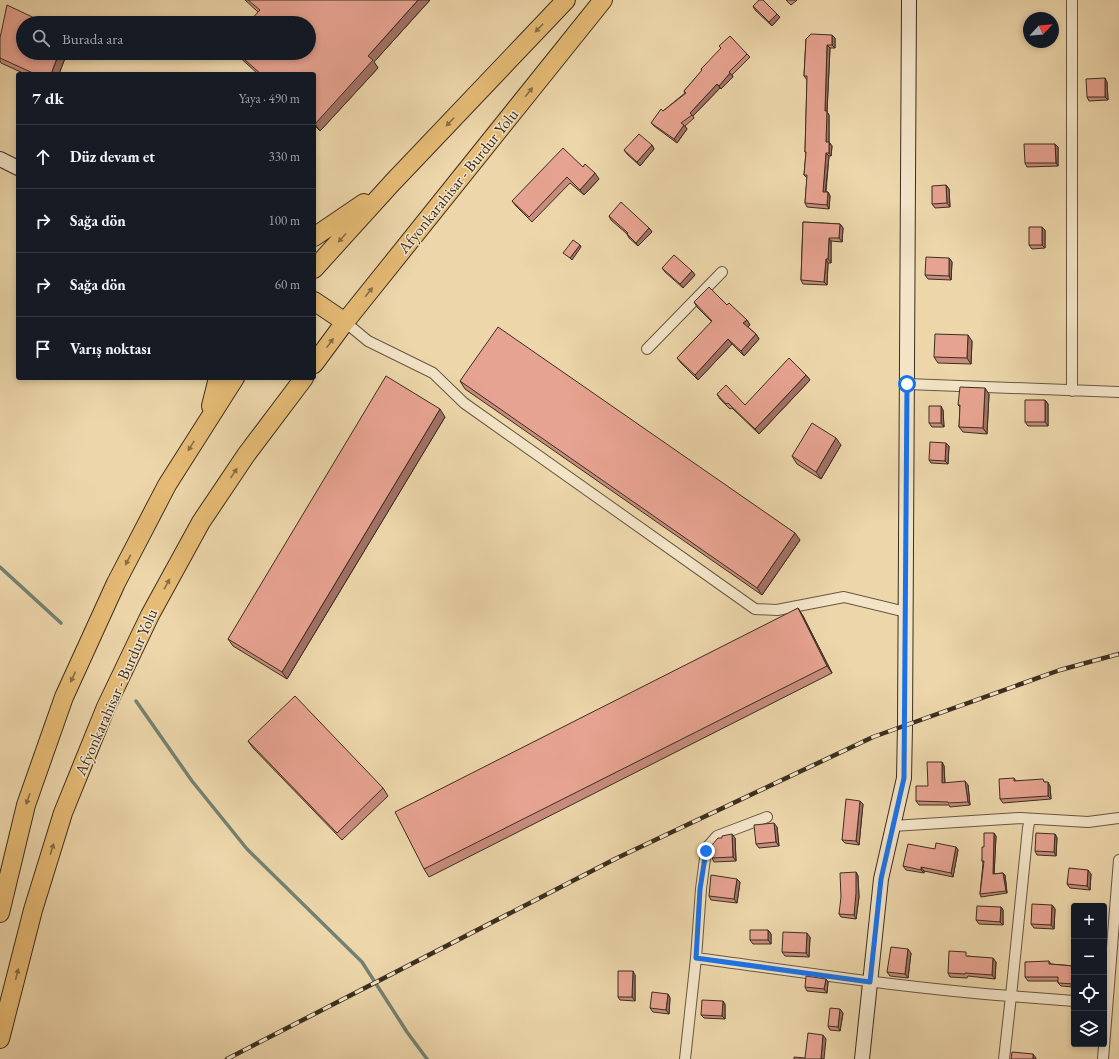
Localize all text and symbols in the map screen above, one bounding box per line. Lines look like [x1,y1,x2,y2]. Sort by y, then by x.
north arrow [1023,12,1059,48]
search box [16,16,316,60]
one-way arrow [535,23,544,33]
icon: search [30,27,52,49]
text: Burada ara [62,29,123,48]
one-way arrow [525,86,534,97]
text: 7 dk [32,87,64,109]
text: Yaya · 490 m [239,90,300,107]
street label: Afyonkarahisar - Burdur Yolu [392,104,523,258]
one-way arrow [445,117,455,127]
icon: ahead [32,146,54,168]
text: Düz devam et [70,147,155,166]
text: 330 m [269,148,300,165]
icon: right [32,210,54,232]
text: Sağa dön [70,211,126,230]
text: 100 m [269,212,300,229]
one-way arrow [338,233,347,243]
icon: right [32,274,54,296]
text: Sağa dön [70,275,126,294]
text: 60 m [275,276,300,293]
one-way arrow [365,286,374,297]
icon: arrive [32,338,54,360]
one-way arrow [325,338,334,349]
text: Varış noktası [70,339,151,358]
route start [898,375,916,393]
one-way arrow [187,441,195,451]
one-way arrow [230,468,238,478]
one-way arrow [125,554,131,566]
one-way arrow [164,578,170,590]
street label: Afyonkarahisar - Burdur Yolu [69,605,163,780]
one-way arrow [70,672,76,683]
one-way arrow [25,794,31,806]
one-way arrow [49,842,55,854]
route end [697,842,715,860]
map controls [1071,903,1107,1047]
button: + [1071,903,1107,939]
button: − [1071,939,1107,975]
one-way arrow [14,968,20,980]
button: locate [1071,975,1107,1011]
button: layers [1071,1011,1107,1047]

